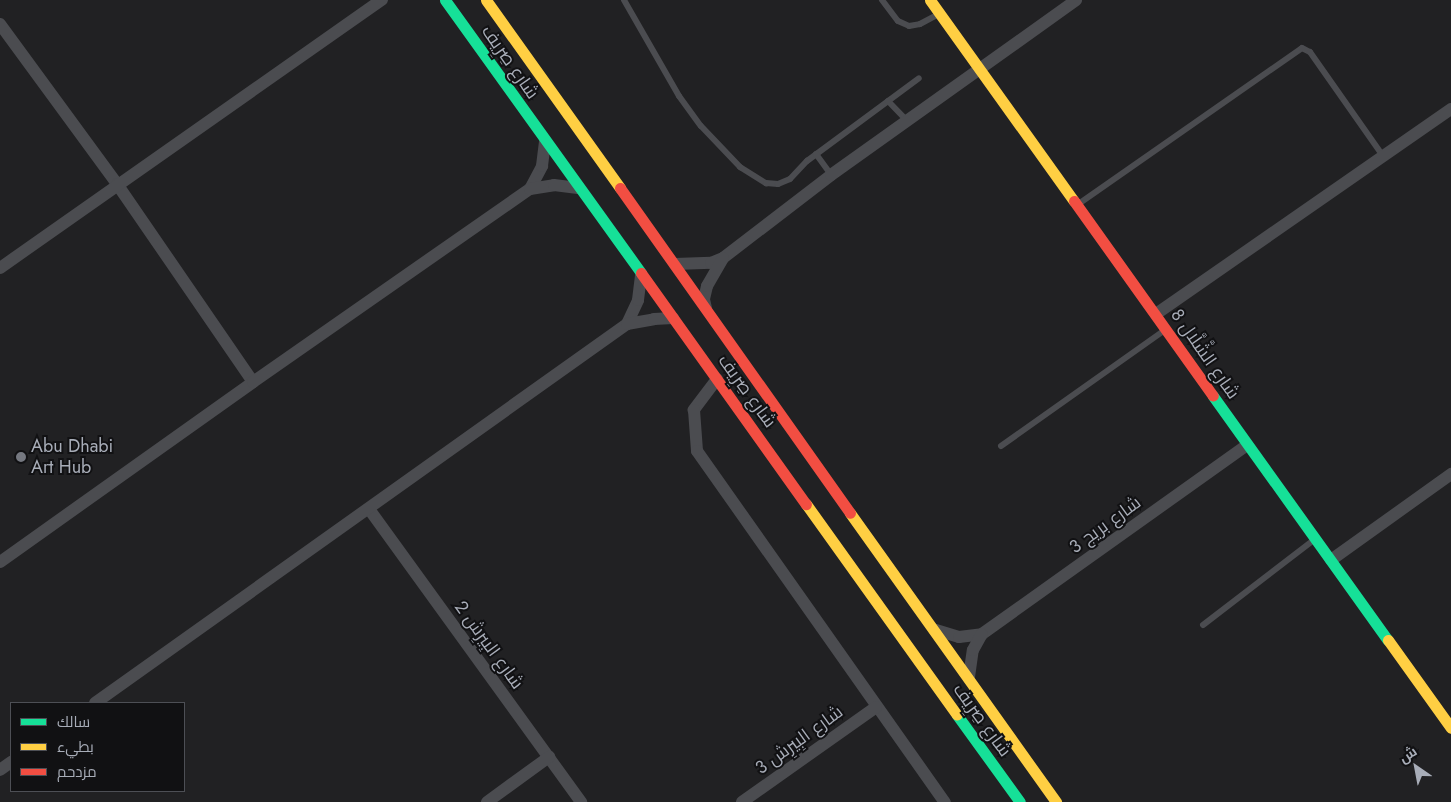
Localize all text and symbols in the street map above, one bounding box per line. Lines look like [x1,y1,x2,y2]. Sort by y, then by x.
street label: شارع صِرِيف [477,21,543,103]
street label: شارع الشَّلَّال 8 [1166,305,1244,403]
street label: شارع صِرِيف [713,350,781,432]
place label: Abu Dhabi Art Hub [31,436,113,478]
marker: Abu Dhabi Art Hub [15,451,27,463]
street label: شارع بريج 3 [1065,492,1145,558]
street label: شارع البِيرِش 2 [450,597,528,693]
street label: شارع صِرِيف [948,679,1016,761]
street label: شارع البِيرِش 3 [751,701,847,779]
legend [10,702,185,792]
text: سالك [57,711,90,733]
text: بطيء [57,736,94,758]
text: ش [1395,741,1421,768]
north arrow [1391,742,1441,792]
text: مزدحم [57,761,97,783]

